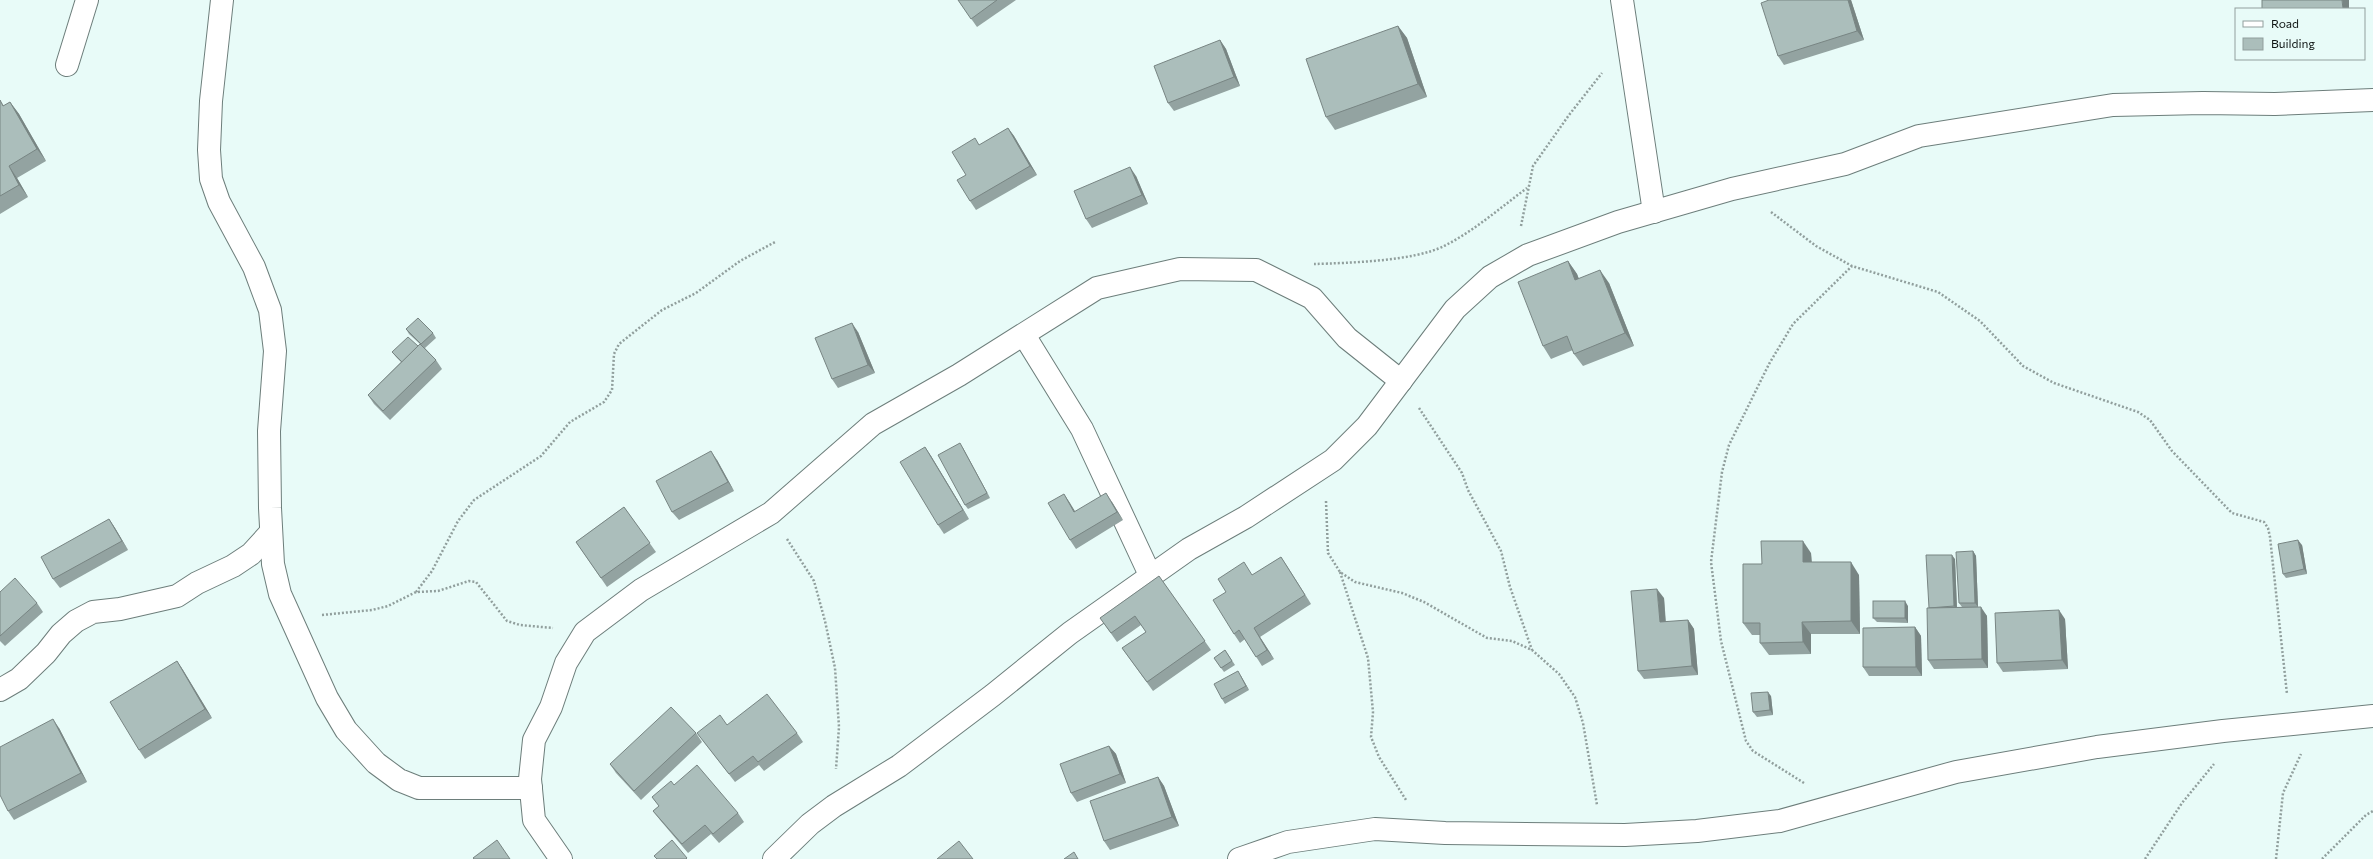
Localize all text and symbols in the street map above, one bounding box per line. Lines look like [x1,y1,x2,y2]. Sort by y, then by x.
legend [2235,8,2365,60]
text: Road [2271,16,2299,30]
text: Building [2271,36,2315,50]

